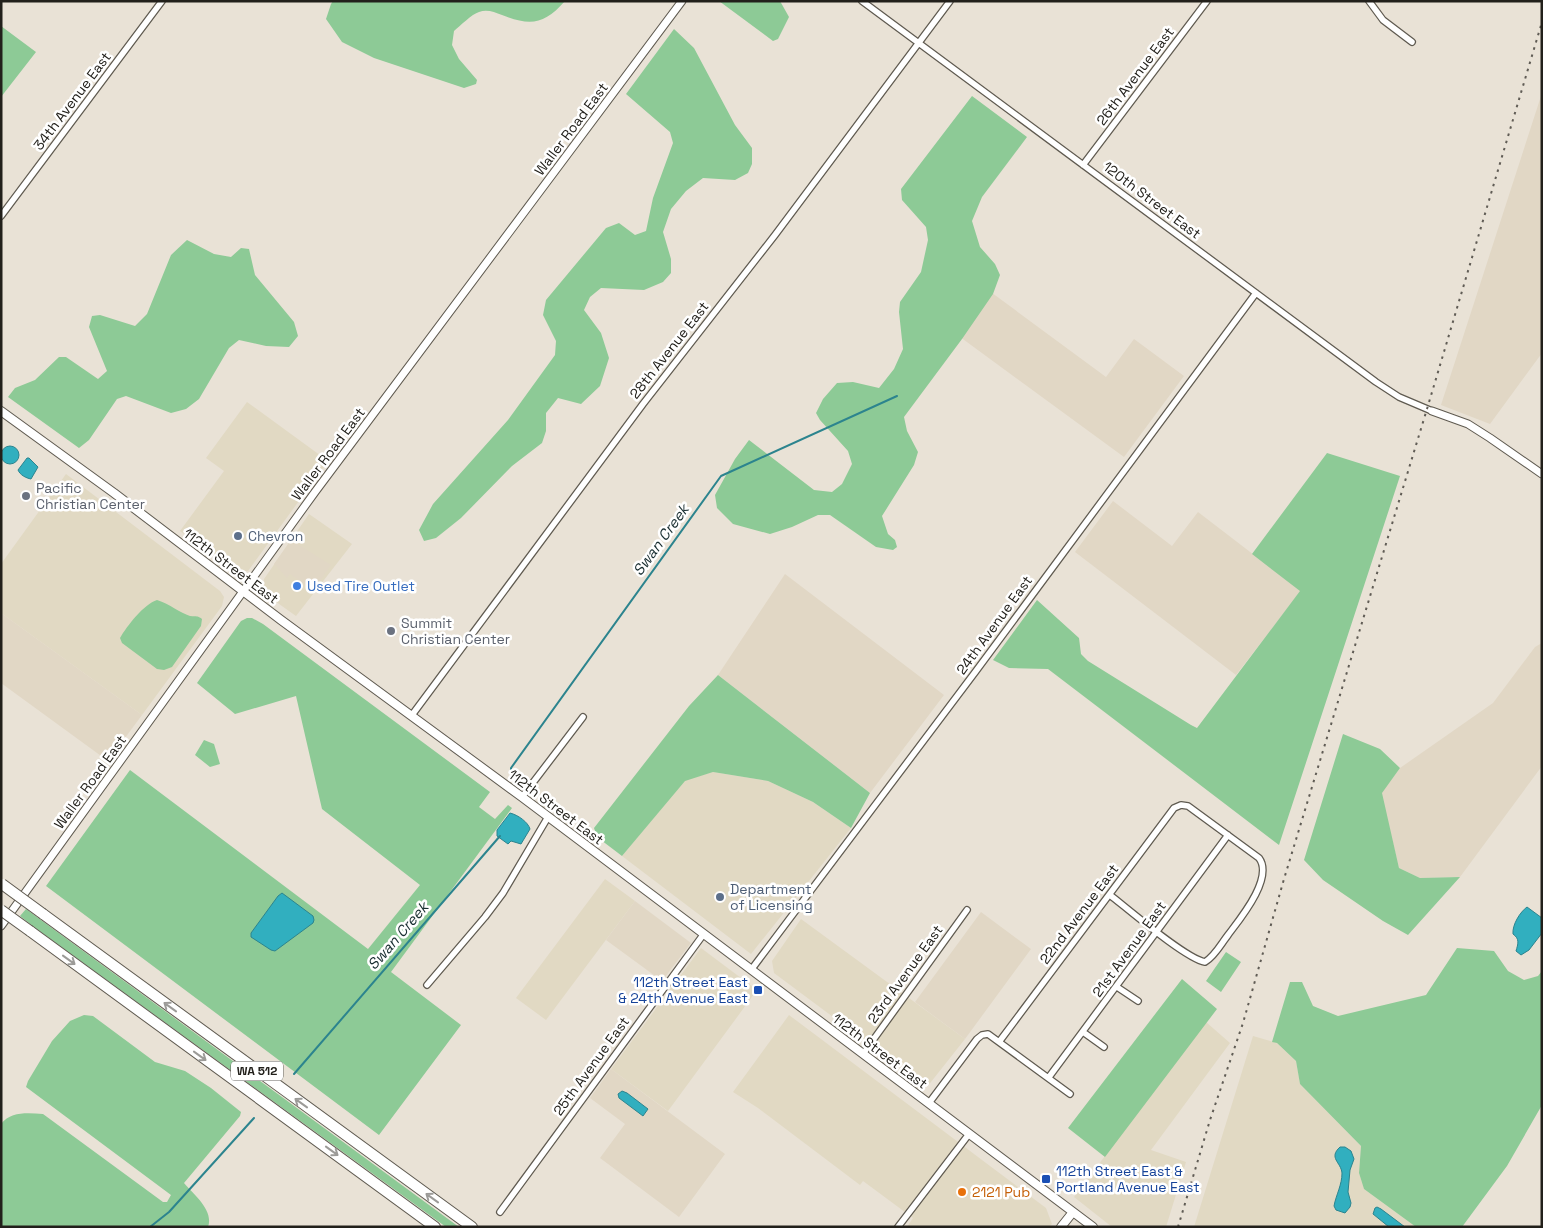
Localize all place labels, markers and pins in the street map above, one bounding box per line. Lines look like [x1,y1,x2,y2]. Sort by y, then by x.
place label: Pacific Christian Center [36,479,145,513]
marker: Pacific Christian Center [20,490,32,502]
place label: Chevron [248,527,303,545]
marker: Chevron [232,530,244,542]
place label: Used Tire Outlet [307,577,415,595]
marker: Used Tire Outlet [291,580,303,592]
place label: Summit Christian Center [401,614,510,648]
marker: Summit Christian Center [385,625,397,637]
place label: Department of Licensing [730,880,813,914]
marker: Department of Licensing [714,891,726,903]
place label: 112th Street East & 24th Avenue East [618,973,748,1007]
marker: 112th Street East & 24th Avenue East [752,984,764,996]
place label: 112th Street East & Portland Avenue East [1056,1162,1200,1196]
marker: 112th Street East & Portland Avenue East [1040,1173,1052,1185]
place label: 2121 Pub [972,1183,1030,1201]
marker: 2121 Pub [956,1186,968,1198]

